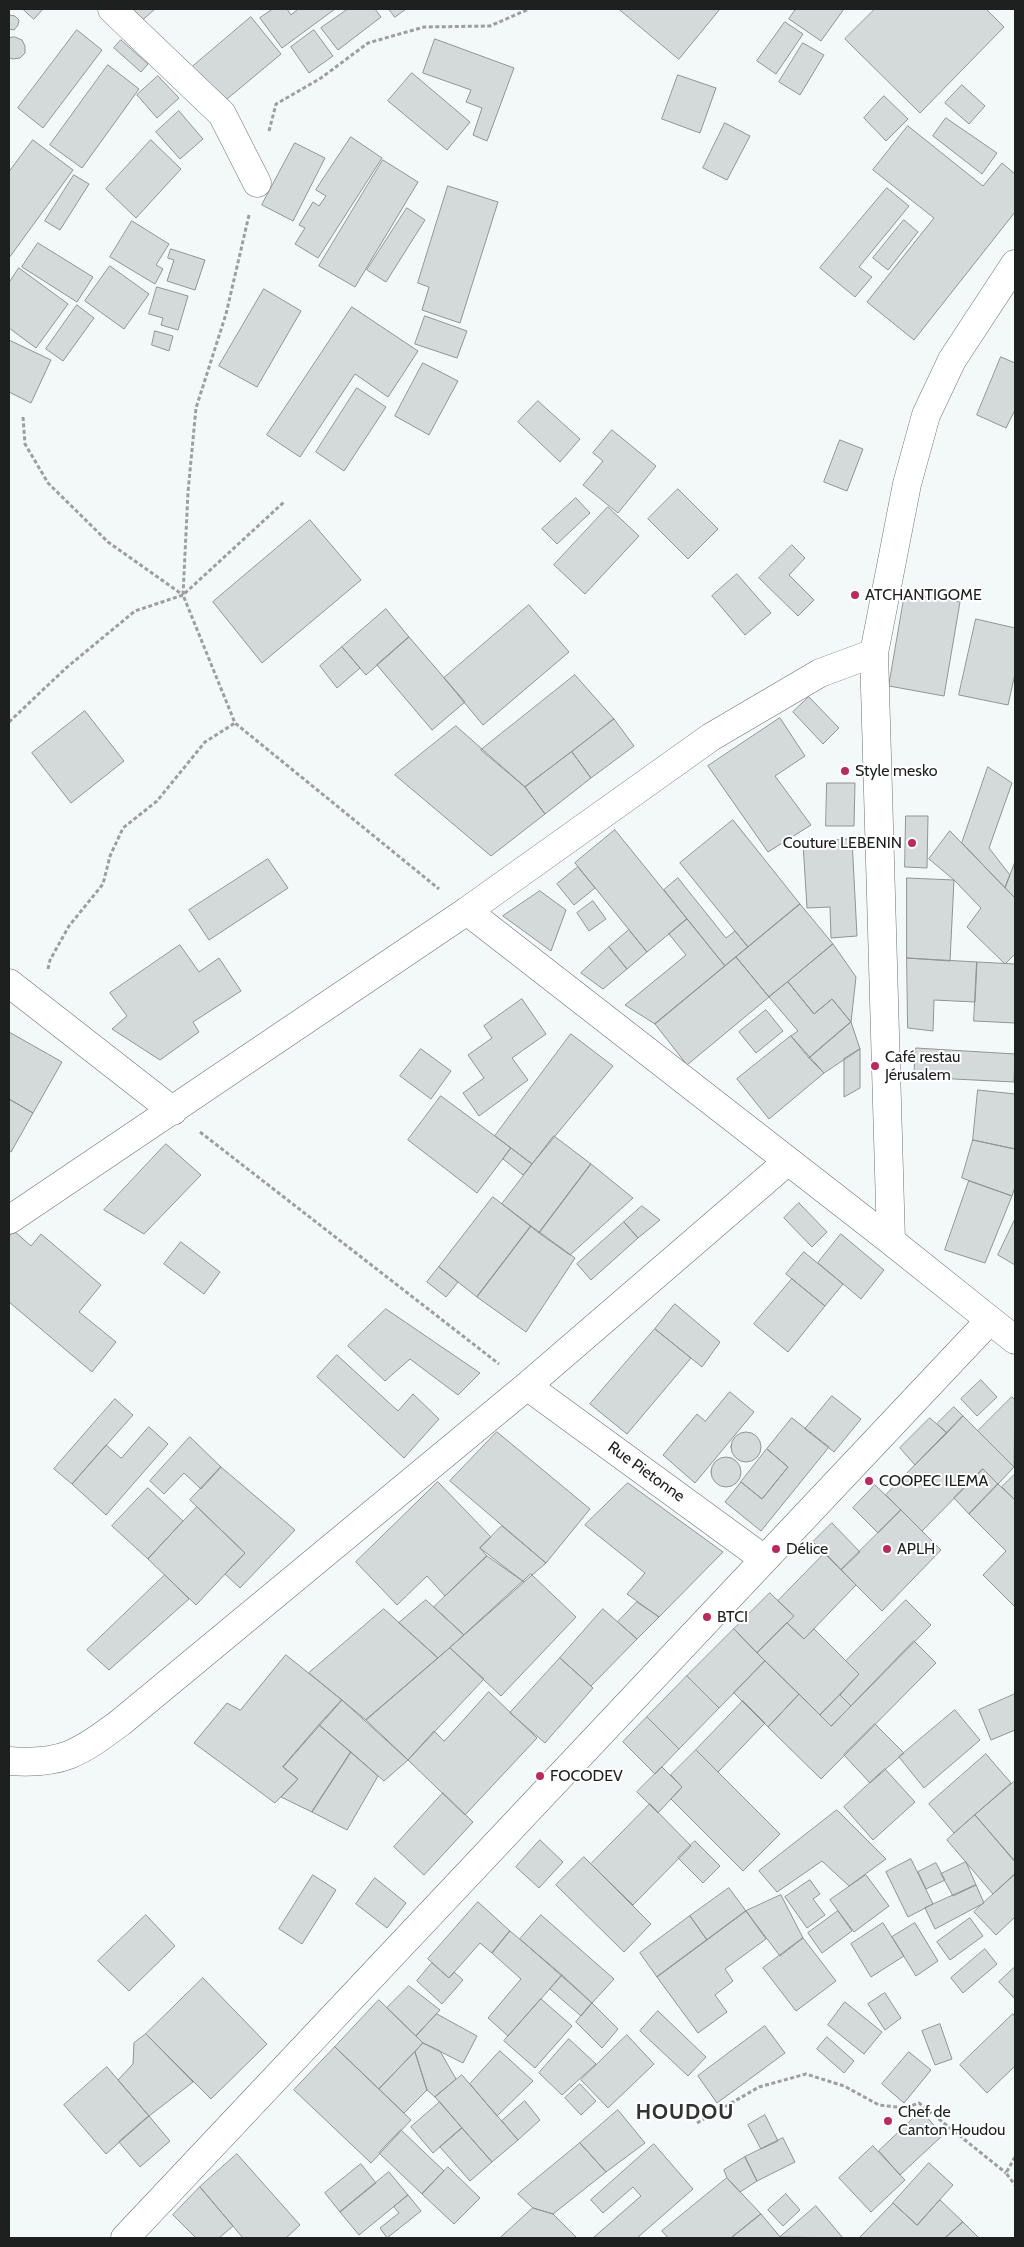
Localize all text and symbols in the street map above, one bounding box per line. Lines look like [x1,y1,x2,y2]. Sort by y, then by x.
place label: ATCHANTIGOME [865,585,982,605]
marker: ATCHANTIGOME [849,589,861,601]
place label: Style mesko [855,761,938,781]
marker: Style mesko [839,765,851,777]
place label: Couture LEBENIN [783,833,902,853]
marker: Couture LEBENIN [906,837,918,849]
place label: Café restau Jérusalem [885,1047,961,1085]
marker: Café restau Jérusalem [869,1060,881,1072]
street label: Rue Pietonne [604,1438,688,1506]
place label: COOPEC ILEMA [879,1471,988,1491]
marker: COOPEC ILEMA [863,1475,875,1487]
place label: Délice [786,1539,828,1559]
place label: APLH [897,1539,935,1559]
marker: Délice [770,1543,782,1555]
marker: APLH [881,1543,893,1555]
place label: BTCI [717,1607,748,1627]
marker: BTCI [701,1611,713,1623]
place label: FOCODEV [550,1766,623,1786]
marker: FOCODEV [534,1770,546,1782]
district label: HOUDOU [635,2100,735,2126]
place label: Chef de Canton Houdou [898,2102,1005,2140]
marker: Chef de Canton Houdou [882,2115,894,2127]

